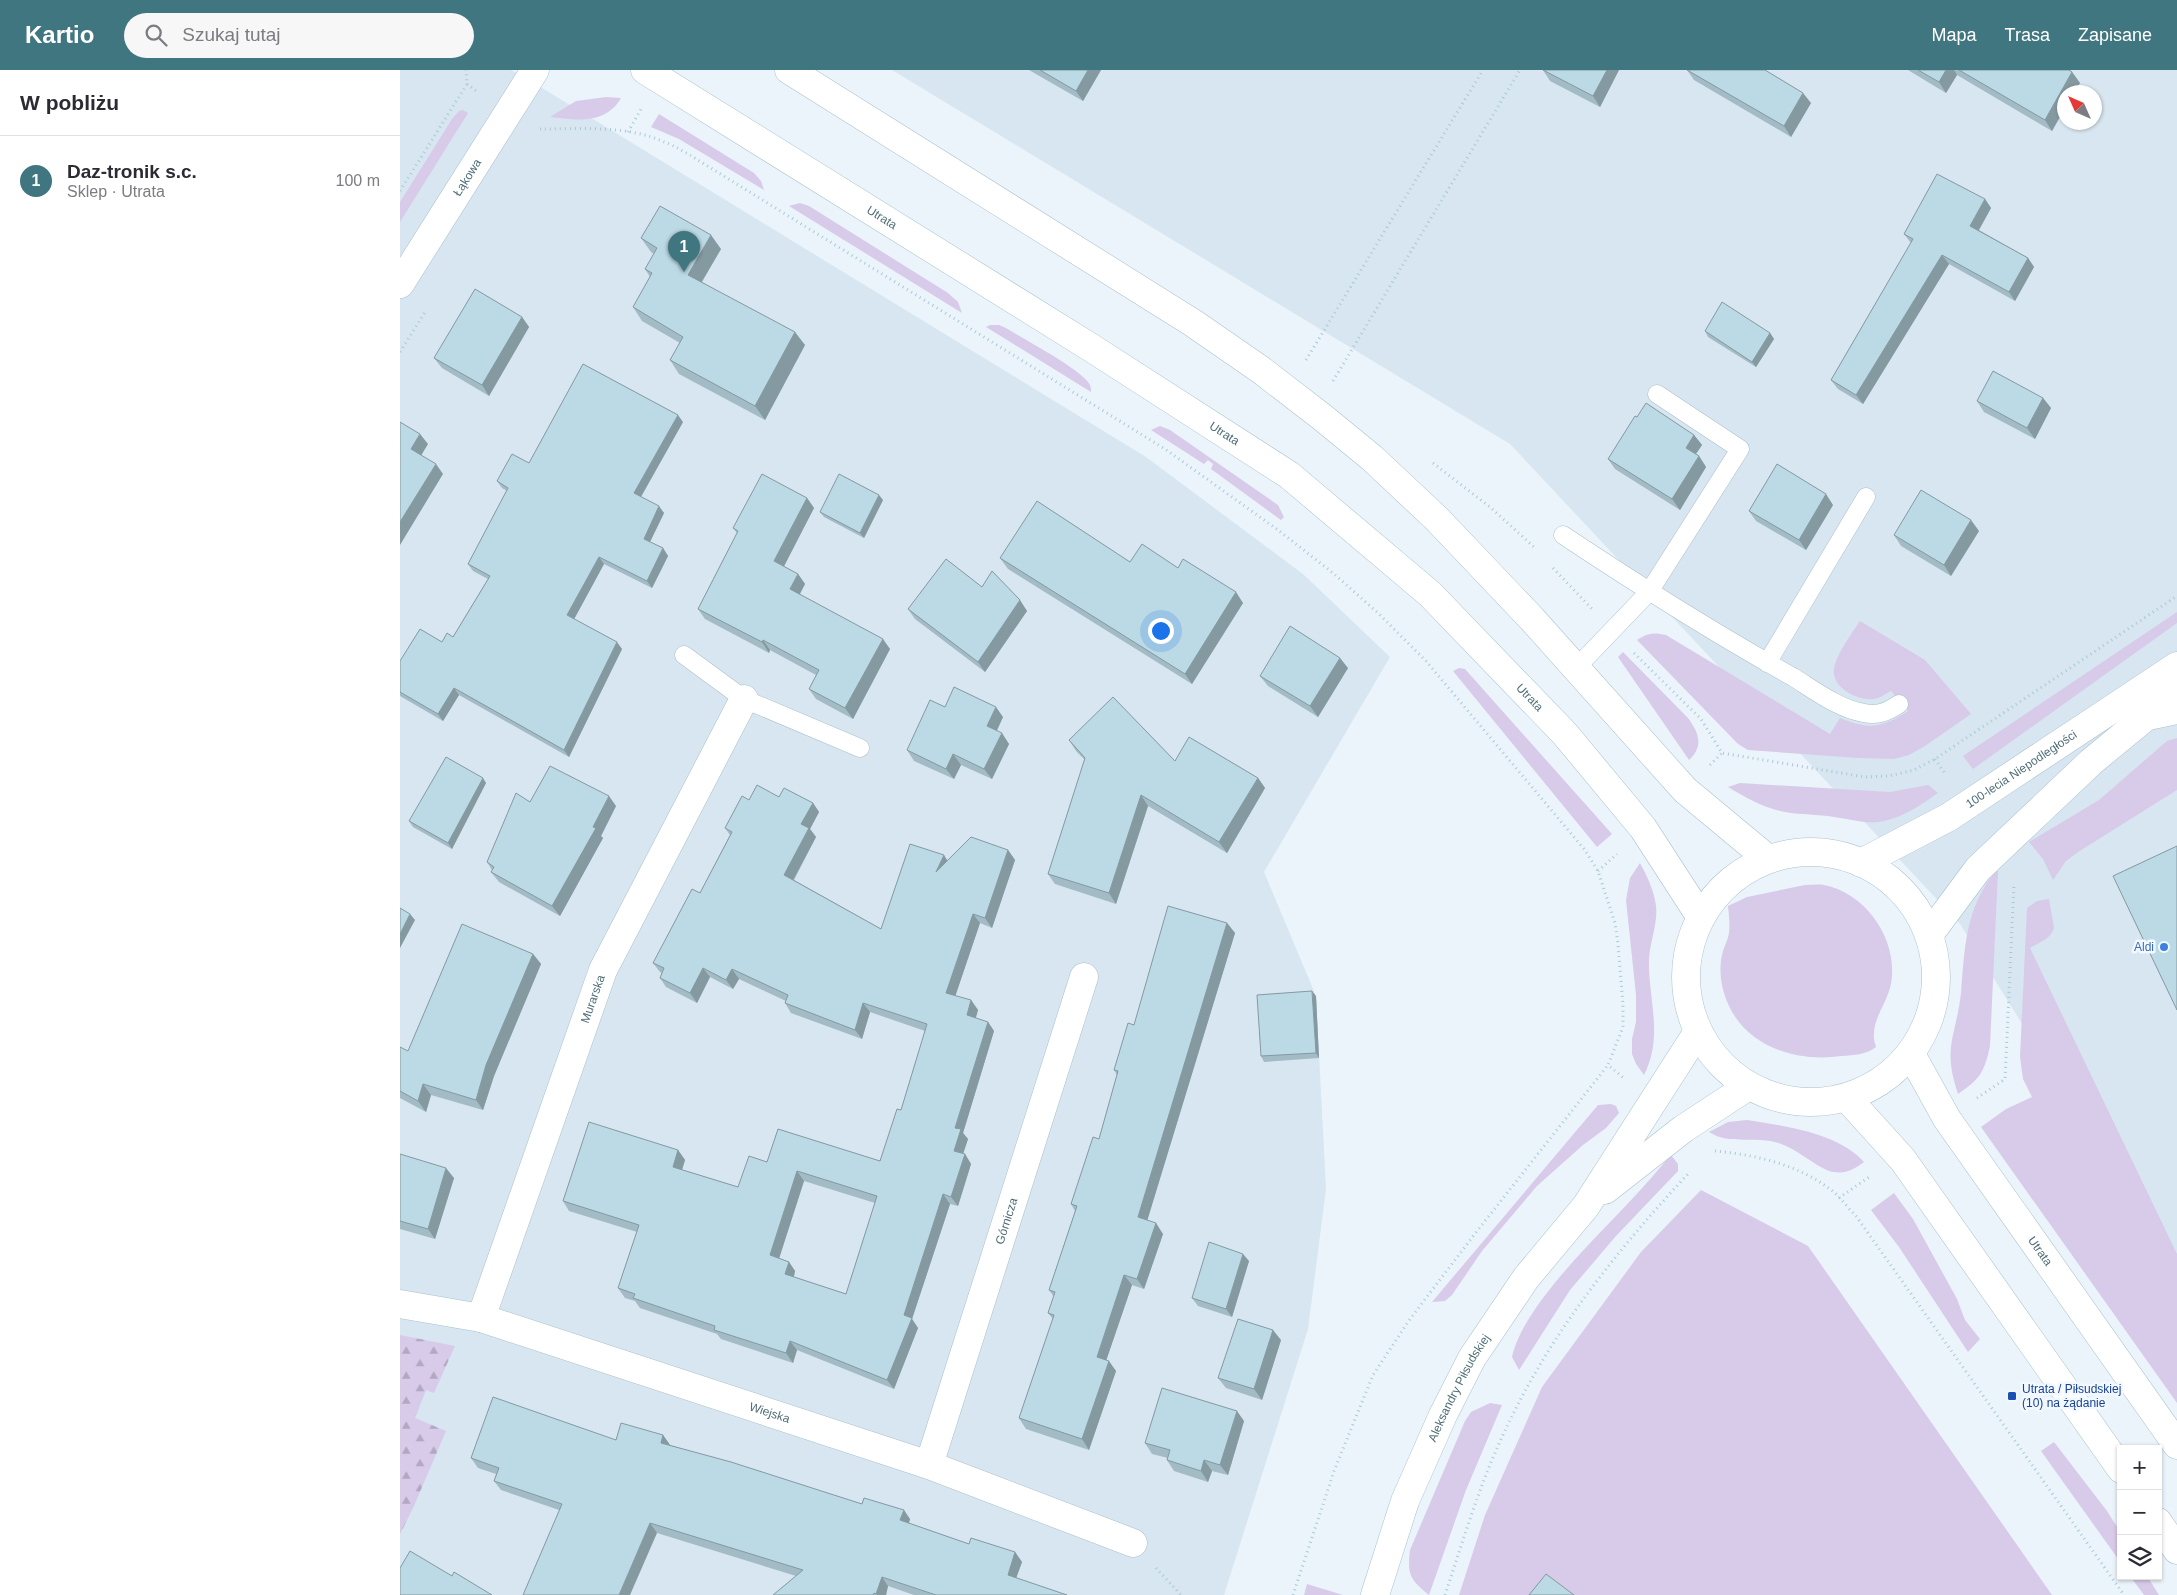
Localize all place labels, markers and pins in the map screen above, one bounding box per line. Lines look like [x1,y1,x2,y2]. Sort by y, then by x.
pin: 1 [668,231,700,272]
place label: Aldi [2134,940,2154,954]
marker: Aldi [2158,941,2170,953]
place label: Utrata / Piłsudskiej (10) na żądanie [2022,1382,2121,1410]
marker: Utrata / Piłsudskiej (10) na żądanie [2006,1390,2018,1402]

